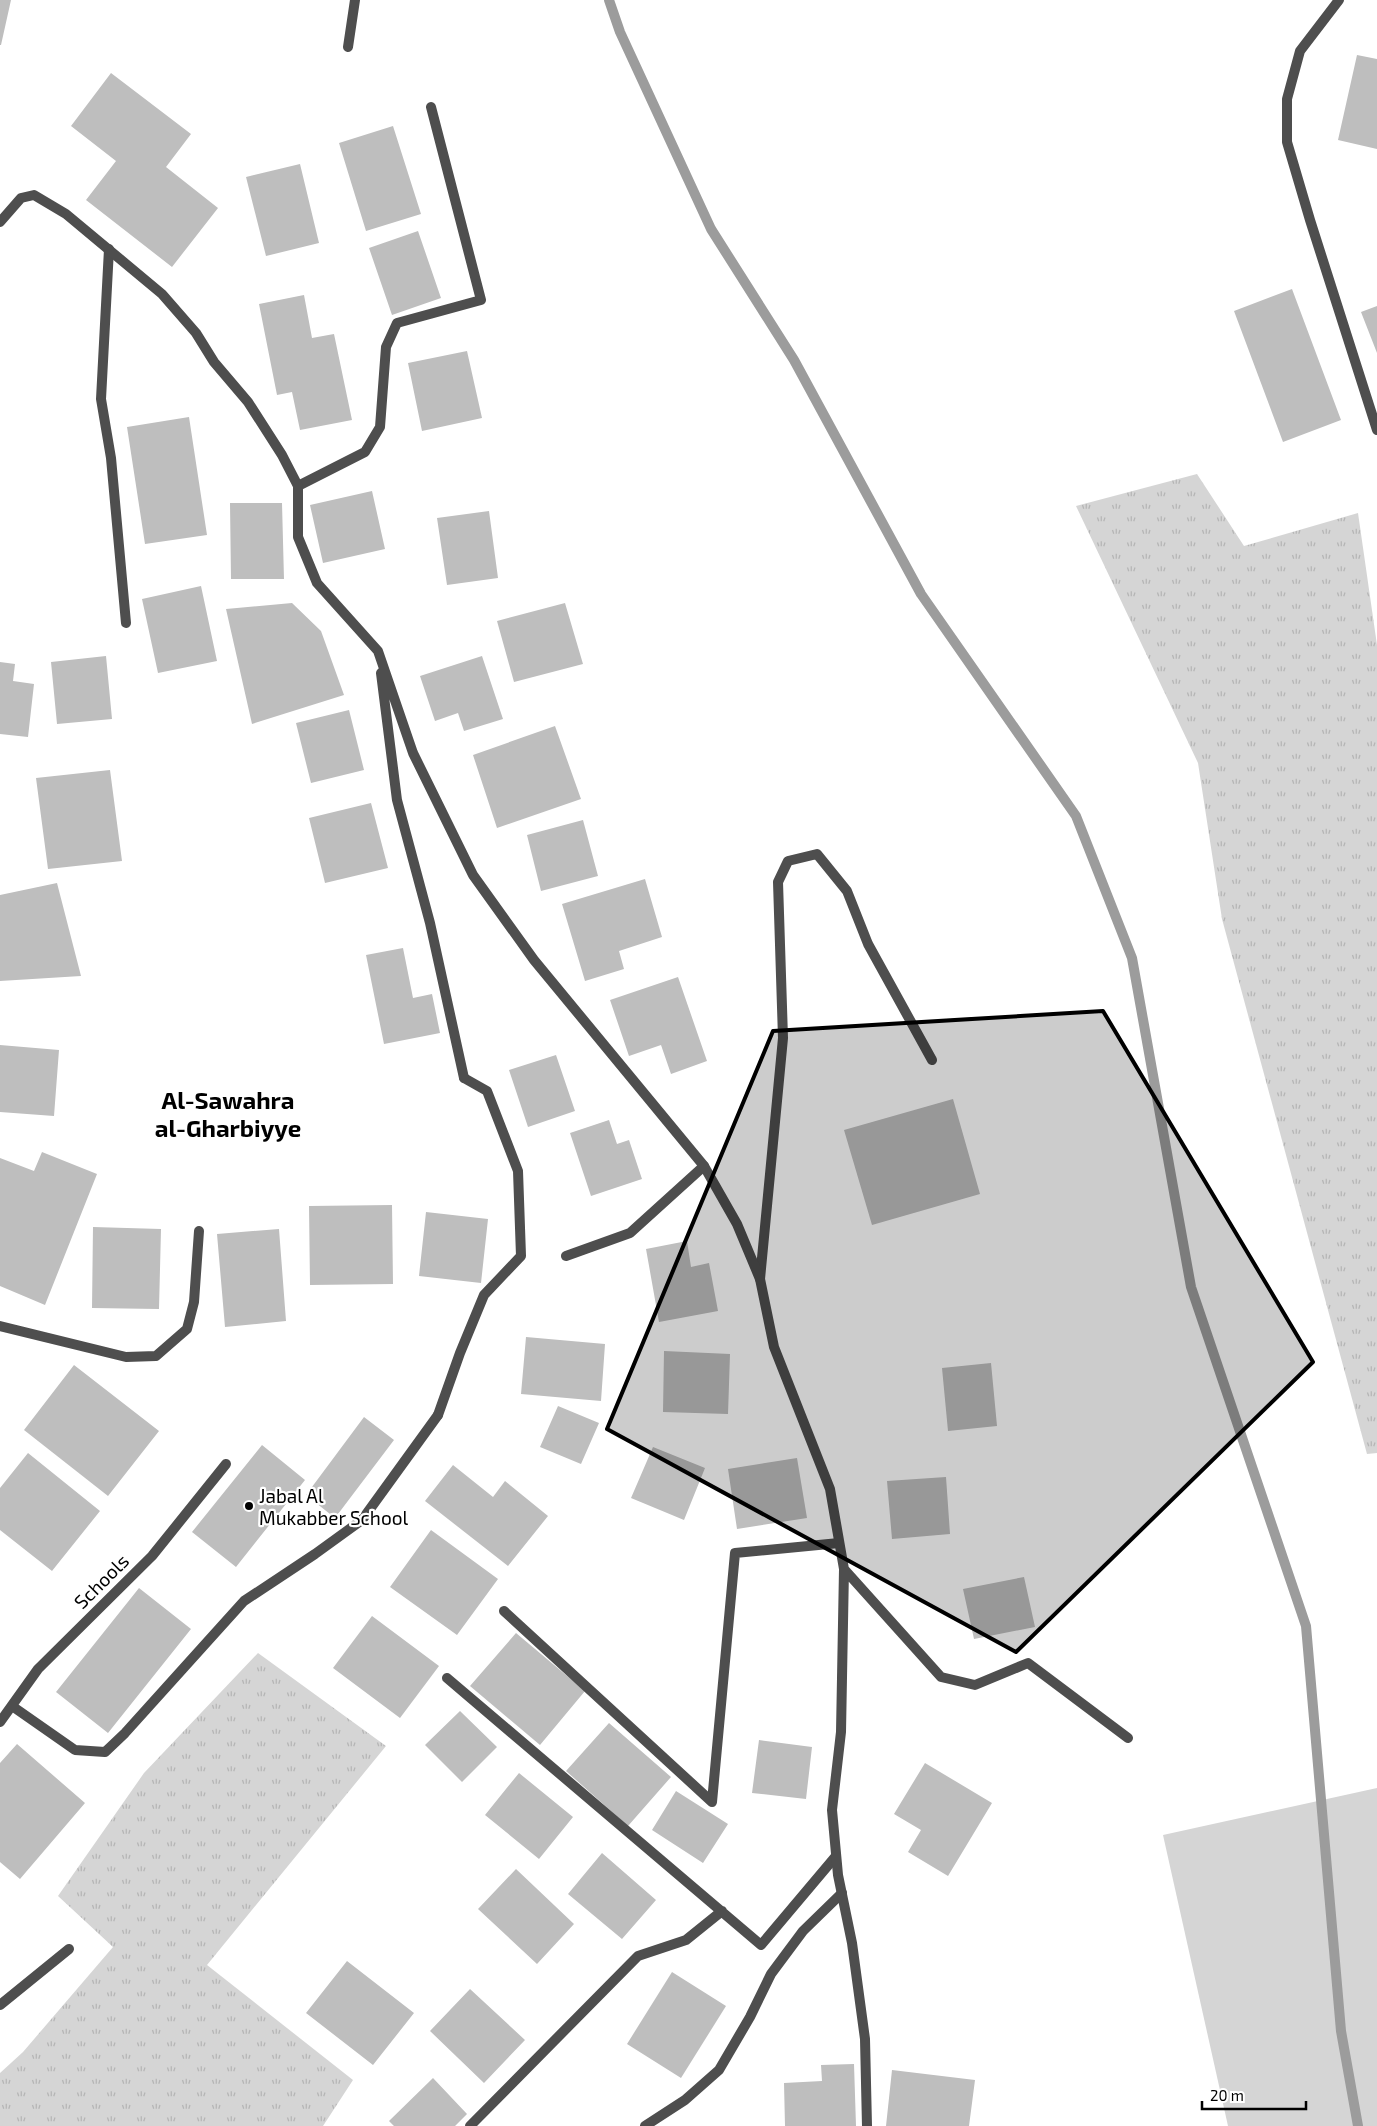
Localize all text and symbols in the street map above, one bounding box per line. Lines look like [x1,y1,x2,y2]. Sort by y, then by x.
district label: Al-Sawahra al-Gharbiyye [155,1085,301,1142]
place label: Jabal Al Mukabber School [259,1484,408,1529]
marker: Jabal Al Mukabber School [243,1500,255,1512]
street label: Schools [69,1549,133,1613]
scale bar [1202,2078,1306,2110]
text: 20 m [1210,2086,1244,2104]

